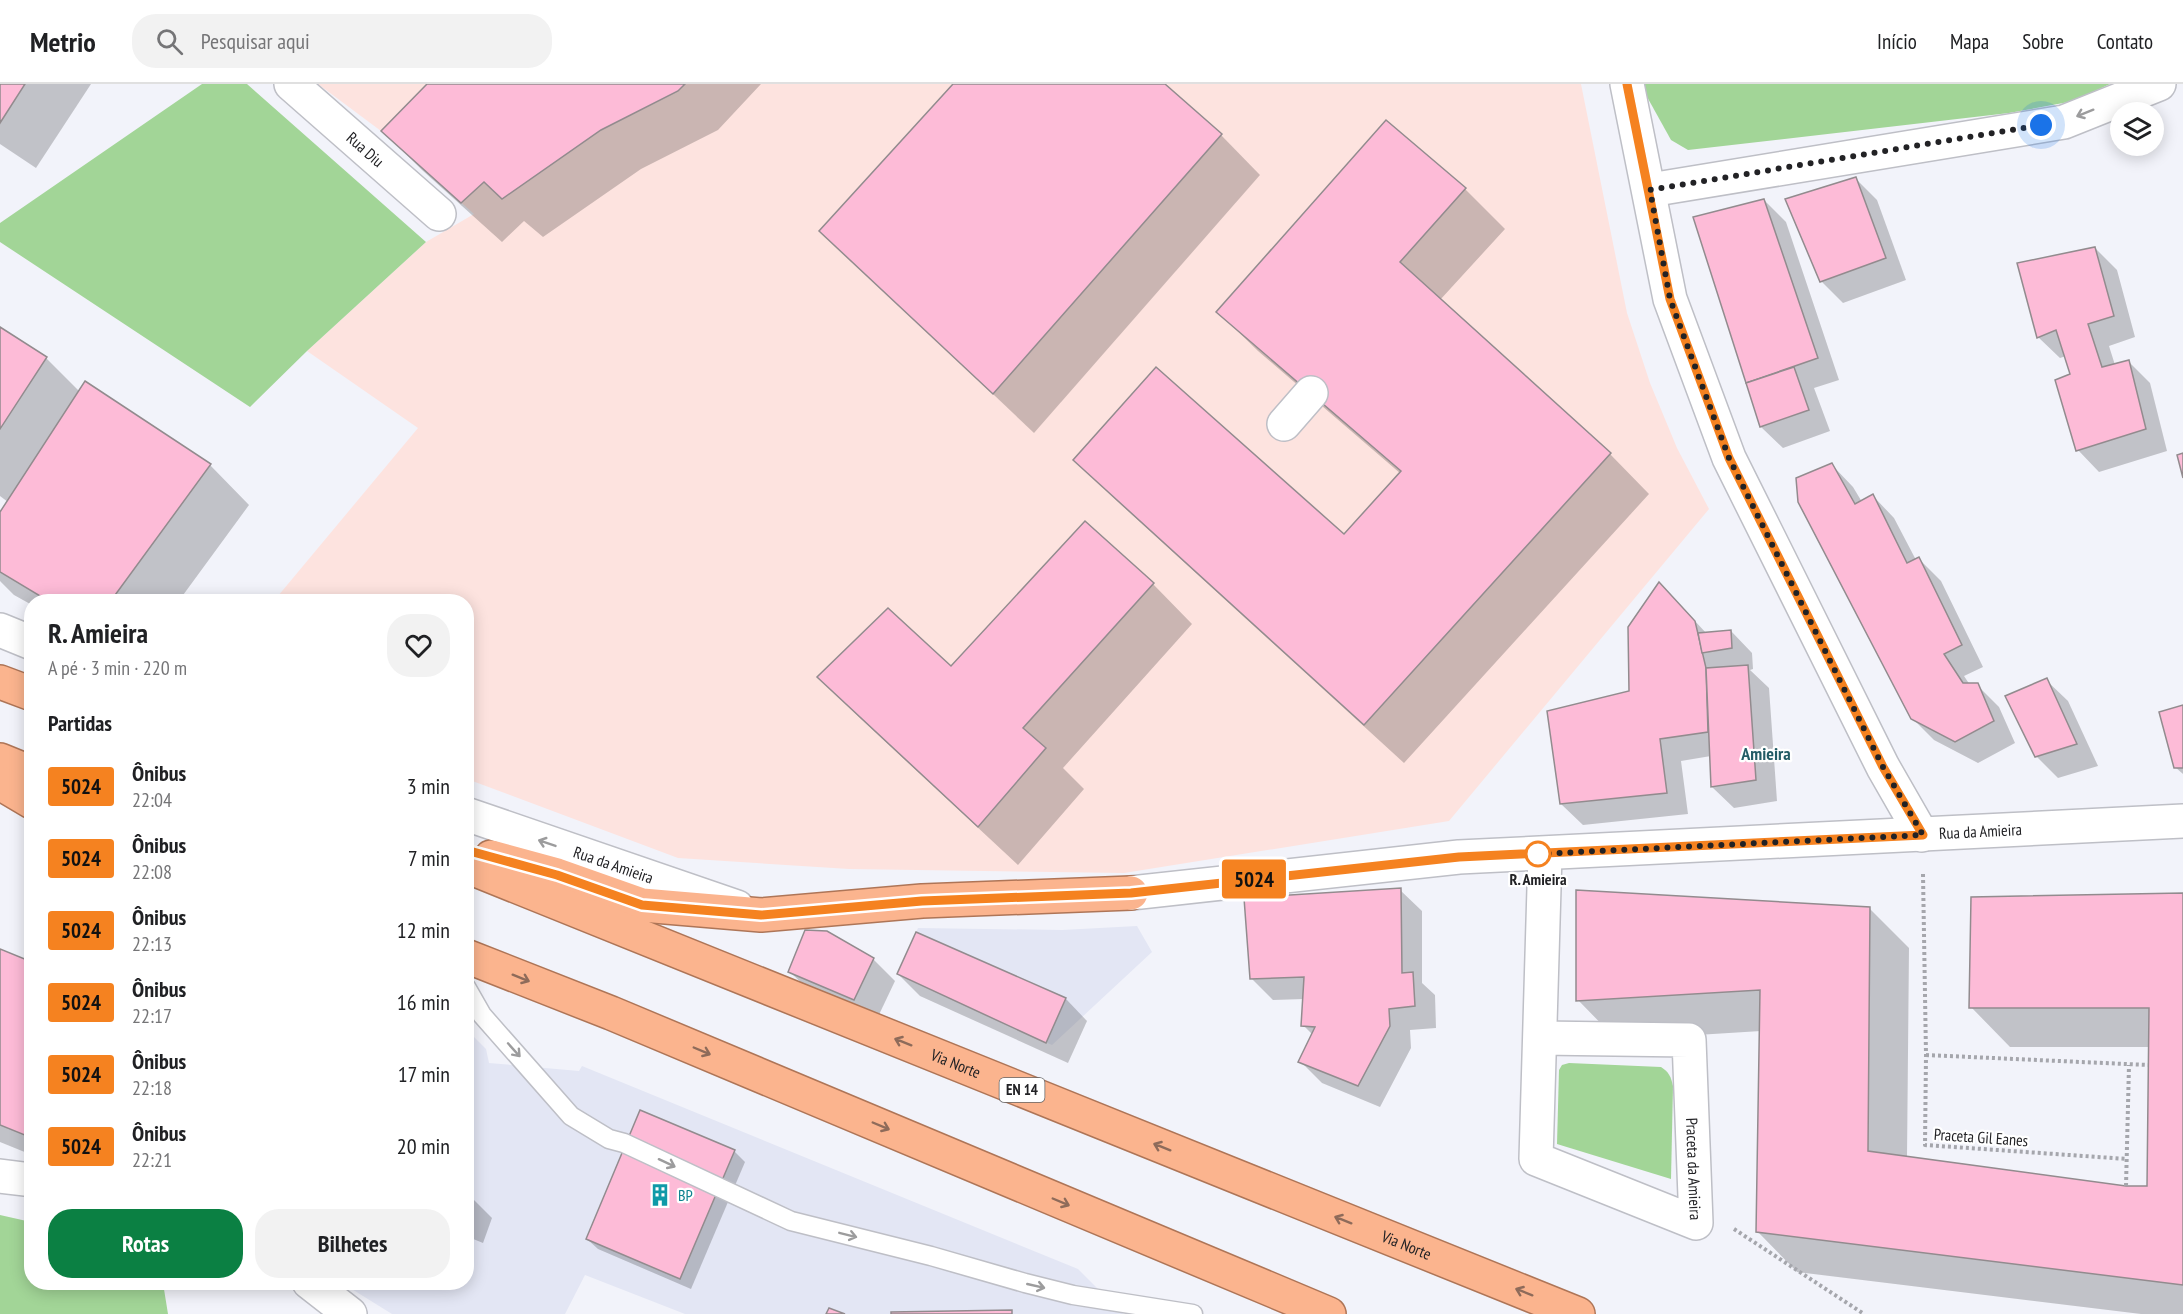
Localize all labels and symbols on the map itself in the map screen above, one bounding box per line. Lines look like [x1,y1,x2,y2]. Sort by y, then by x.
one-way arrow [2077,108,2095,119]
your location [2026,110,2056,140]
street label: Rua Diu [343,128,388,171]
district label: Amieira [1740,742,1791,765]
street label: Rua da Amieira [1938,819,2022,843]
one-way arrow [538,836,557,847]
marker: R. Amieira [1525,841,1551,867]
street label: Rua da Amieira [571,842,656,888]
line badge: 5024 [1212,860,1296,898]
place label: R. Amieira [1509,869,1567,889]
one-way arrow [511,973,530,984]
one-way arrow [894,1036,913,1047]
one-way arrow [507,1043,521,1058]
street label: Via Norte [927,1044,984,1082]
one-way arrow [692,1046,710,1057]
road number: EN 14 [1000,1078,1044,1102]
street label: Praceta da Amieira [1682,1117,1706,1221]
one-way arrow [872,1121,890,1132]
street label: Praceta Gil Eanes [1933,1124,2029,1150]
one-way arrow [1153,1141,1172,1152]
one-way arrow [658,1157,676,1169]
building icon: BP [647,1182,673,1208]
place label: BP [678,1185,693,1205]
one-way arrow [1052,1197,1070,1208]
one-way arrow [1334,1214,1352,1225]
street label: Via Norte [1378,1226,1434,1264]
one-way arrow [838,1229,857,1241]
one-way arrow [1026,1280,1045,1292]
one-way arrow [1515,1286,1533,1297]

